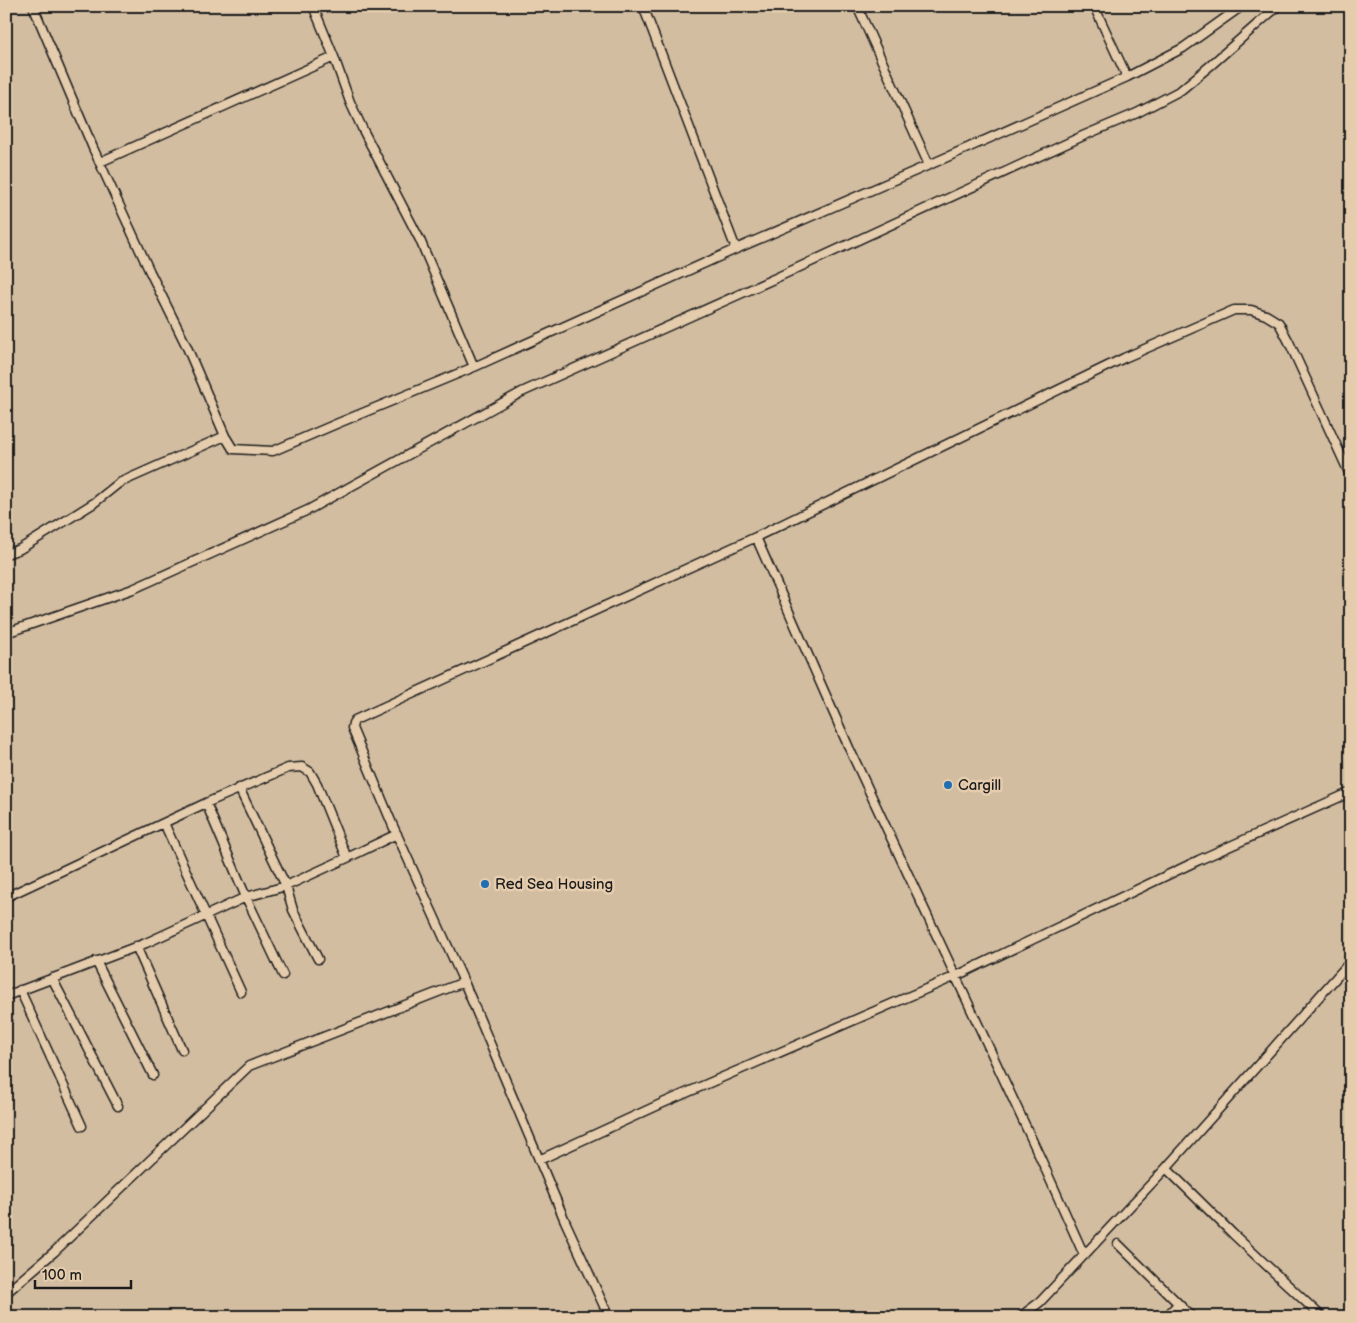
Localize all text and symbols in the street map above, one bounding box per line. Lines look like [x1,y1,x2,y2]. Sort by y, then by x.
place label: Cargill [958,776,1001,795]
marker: Cargill [942,779,954,791]
place label: Red Sea Housing [495,875,613,894]
marker: Red Sea Housing [479,878,491,890]
scale bar [35,1258,131,1290]
text: 100 m [42,1266,82,1285]

